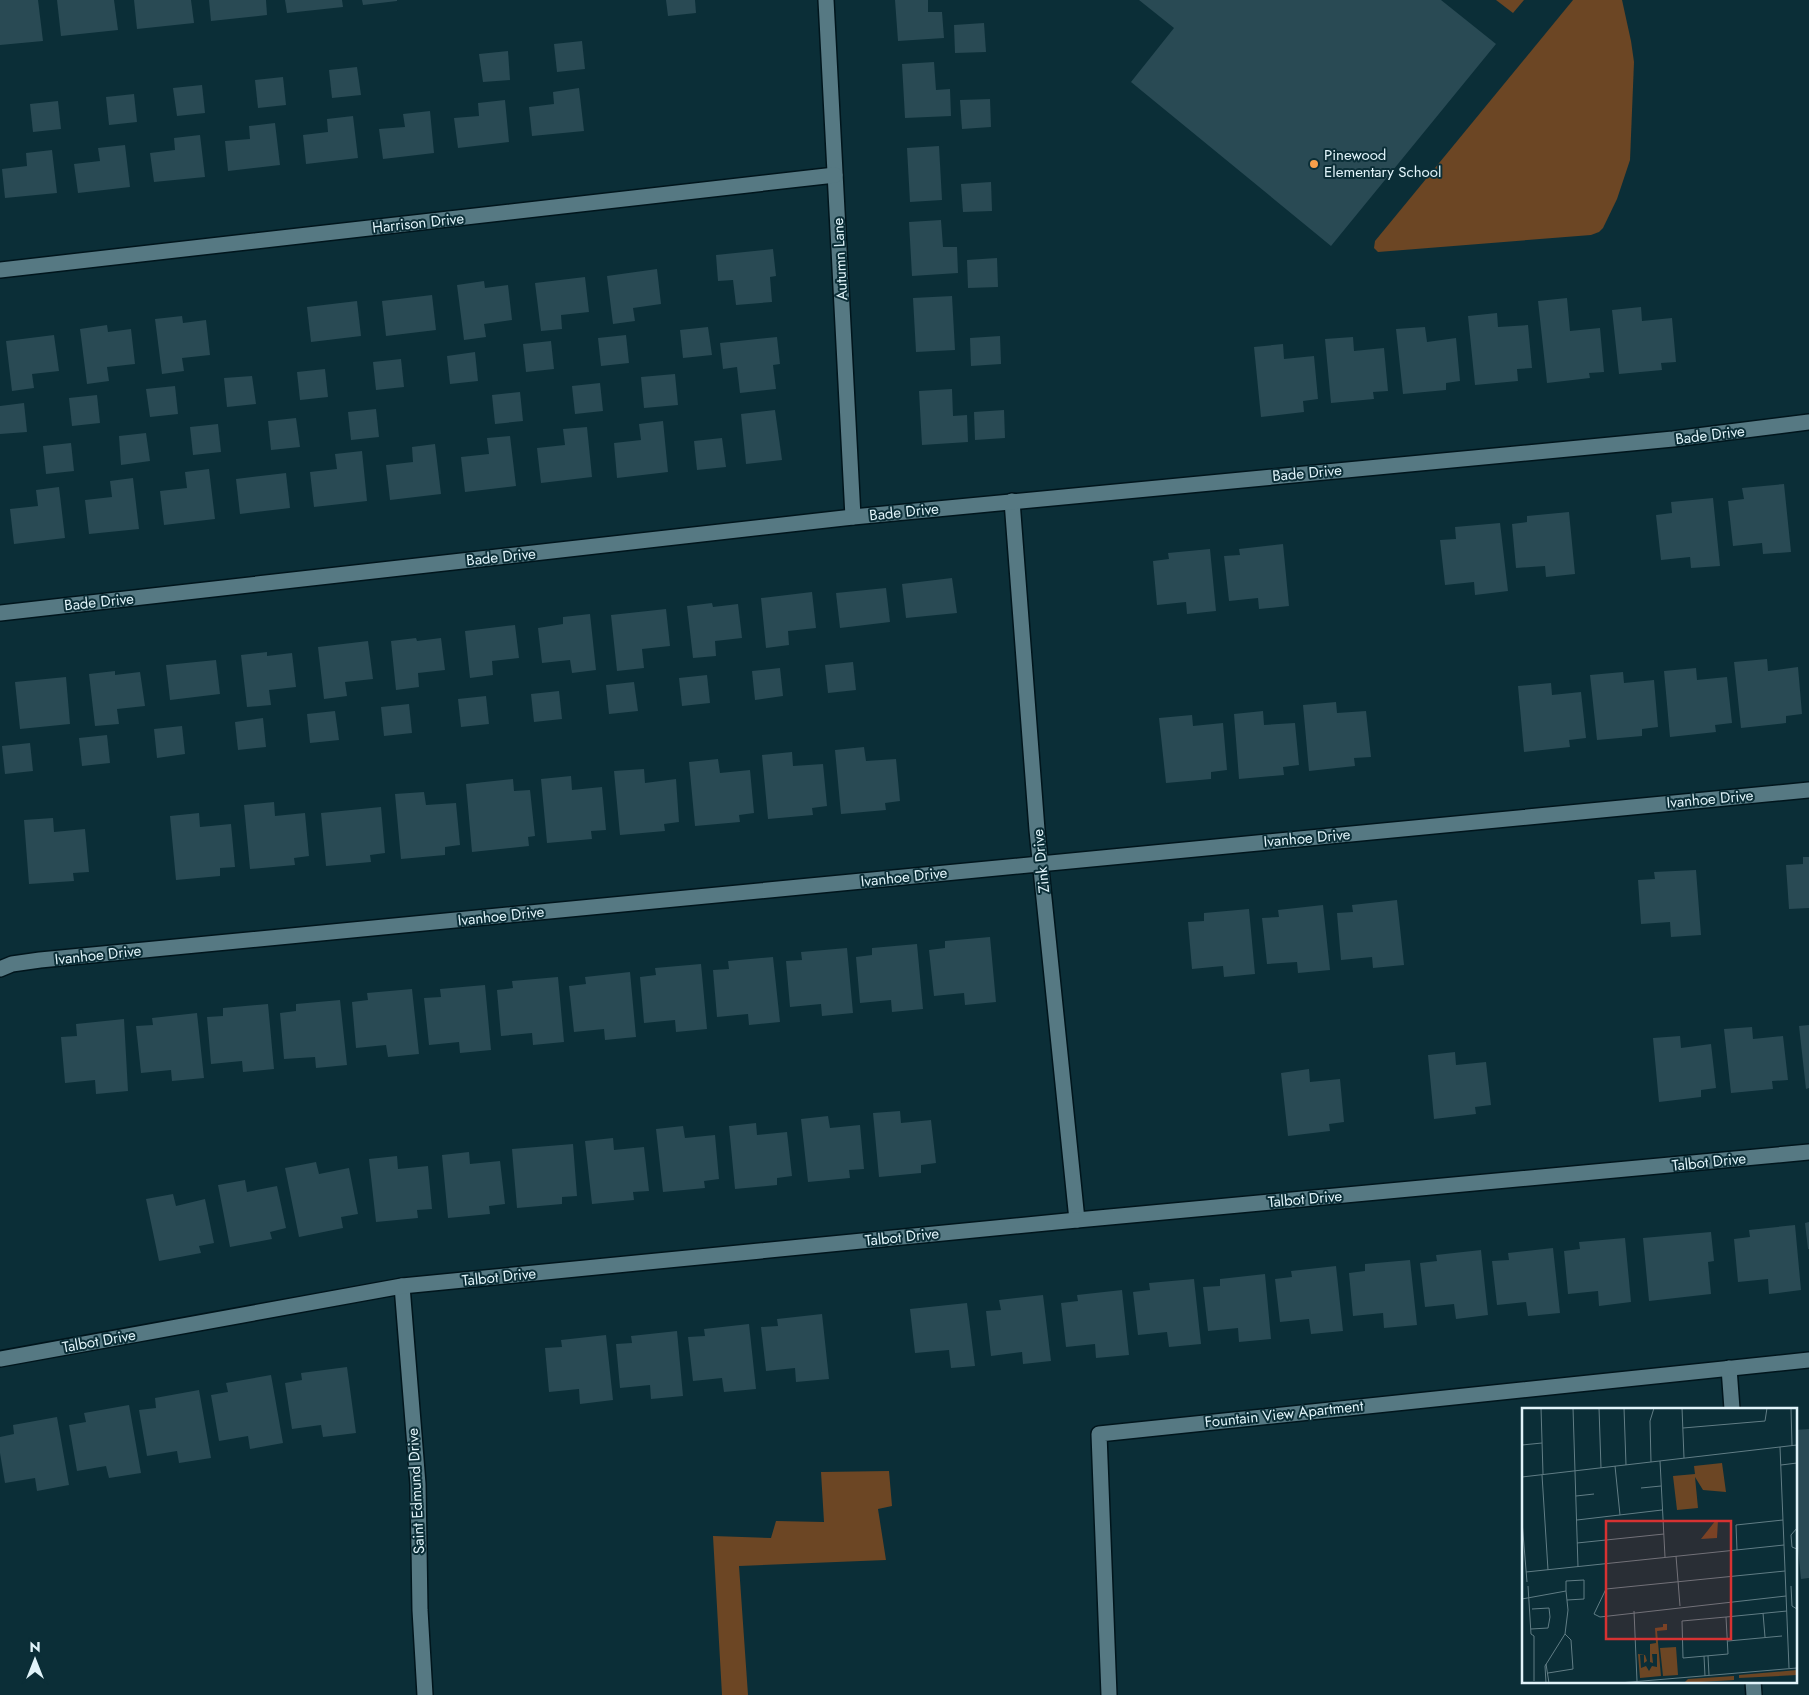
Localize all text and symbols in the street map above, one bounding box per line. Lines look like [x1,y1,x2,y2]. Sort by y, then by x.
place label: Pinewood Elementary School [1324,144,1441,183]
marker: Pinewood Elementary School [1308,158,1320,170]
street label: Harrison Drive [371,207,465,239]
street label: Autumn Lane [827,217,853,301]
street label: Bade Drive [1674,420,1746,450]
street label: Bade Drive [1271,459,1343,487]
street label: Bade Drive [868,497,940,527]
street label: Bade Drive [465,542,537,572]
street label: Bade Drive [63,587,135,617]
street label: Ivanhoe Drive [1666,784,1755,814]
street label: Ivanhoe Drive [1263,823,1352,853]
street label: Zink Drive [1027,828,1055,894]
street label: Ivanhoe Drive [860,861,949,892]
street label: Ivanhoe Drive [457,900,546,931]
street label: Ivanhoe Drive [54,939,143,970]
street label: Talbot Drive [1671,1147,1747,1177]
street label: Talbot Drive [1267,1185,1343,1213]
street label: Talbot Drive [864,1222,940,1252]
street label: Talbot Drive [461,1262,537,1292]
street label: Talbot Drive [60,1324,138,1358]
street label: Fountain View Apartment [1204,1395,1365,1433]
inset map [1522,1408,1796,1682]
street label: Saint Edmund Drive [402,1427,430,1554]
north arrow [10,1635,60,1685]
text: N [29,1637,41,1657]

